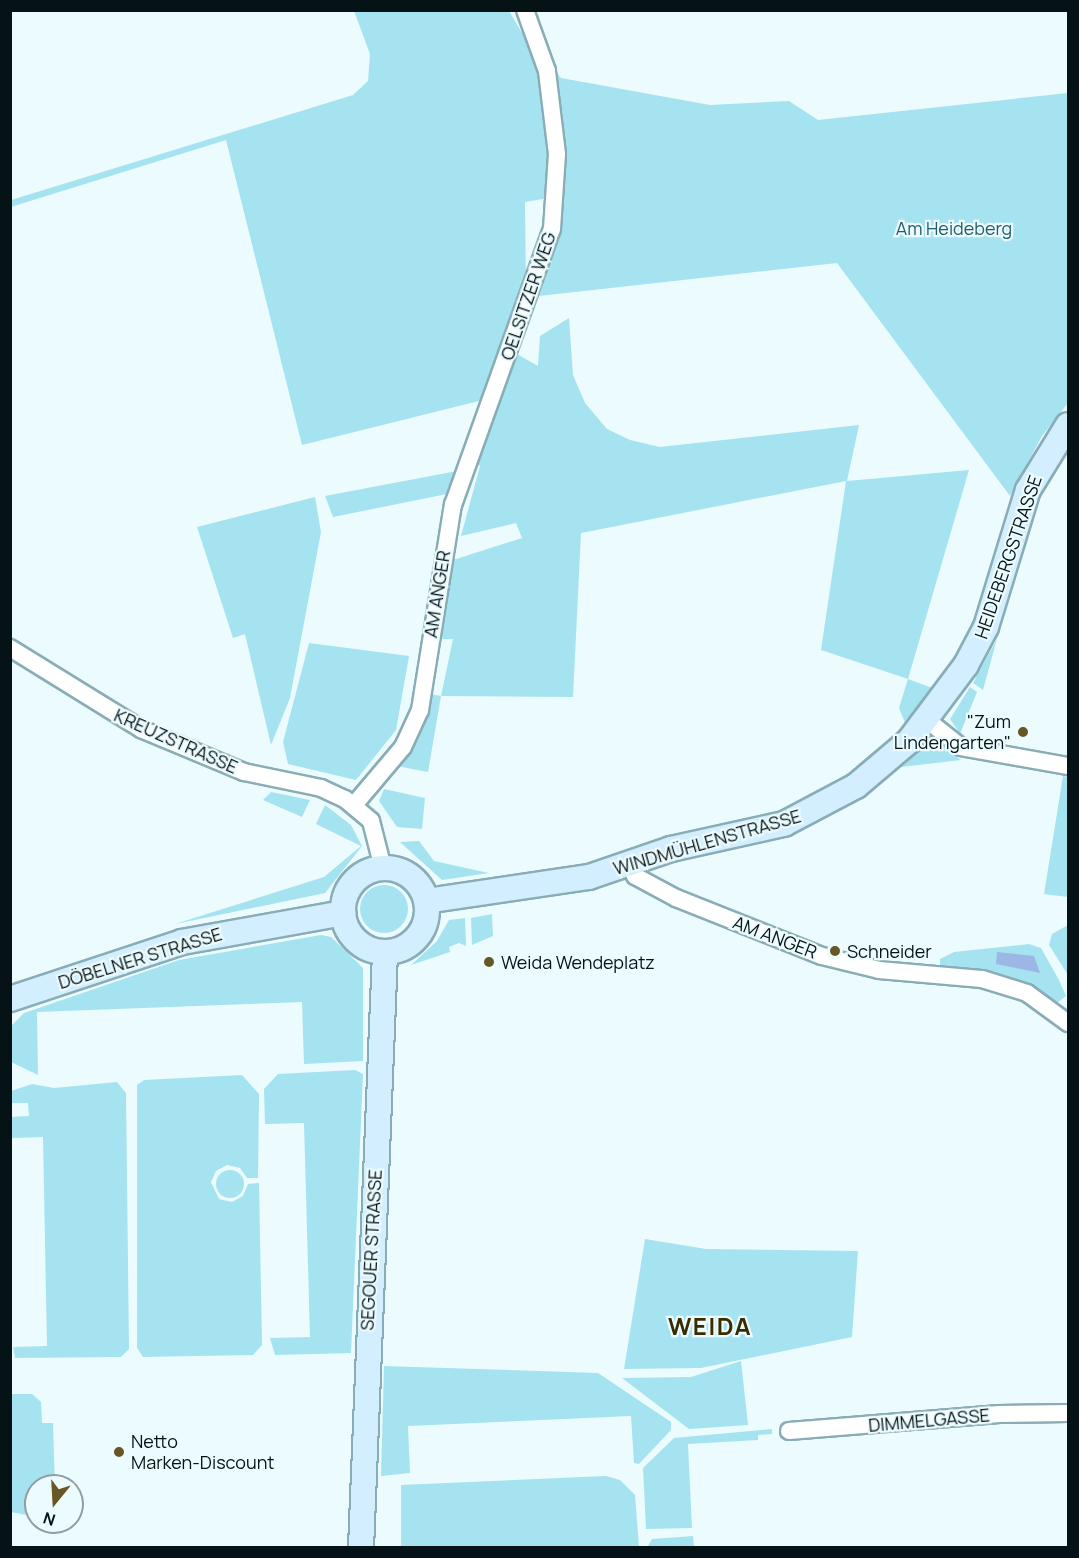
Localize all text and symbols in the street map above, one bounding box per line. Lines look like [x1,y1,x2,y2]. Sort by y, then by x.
park label: Am Heideberg [896,217,1012,239]
street label: OELSITZER WEG [496,229,560,363]
street label: HEIDEBERGSTRASSE [970,472,1046,642]
street label: AM ANGER [419,549,455,639]
street label: KREUZSTRASSE [111,704,241,778]
place label: "Zum Lindengarten" [894,711,1011,754]
marker: "Zum Lindengarten" [1016,725,1030,739]
street label: WINDMÜHLENSTRASSE [611,805,803,879]
street label: AM ANGER [730,911,820,963]
street label: DÖBELNER STRASSE [56,923,224,993]
place label: Schneider [847,940,932,962]
marker: Schneider [828,944,842,958]
place label: Weida Wendeplatz [501,951,655,973]
marker: Weida Wendeplatz [482,955,496,969]
street label: SEGOUER STRASSE [356,1169,386,1331]
district label: WEIDA [668,1312,752,1340]
street label: DIMMELGASSE [867,1404,991,1436]
place label: Netto Marken-Discount [131,1431,275,1474]
marker: Netto Marken-Discount [112,1445,126,1459]
north arrow [24,1474,84,1534]
text: N [40,1507,58,1531]

